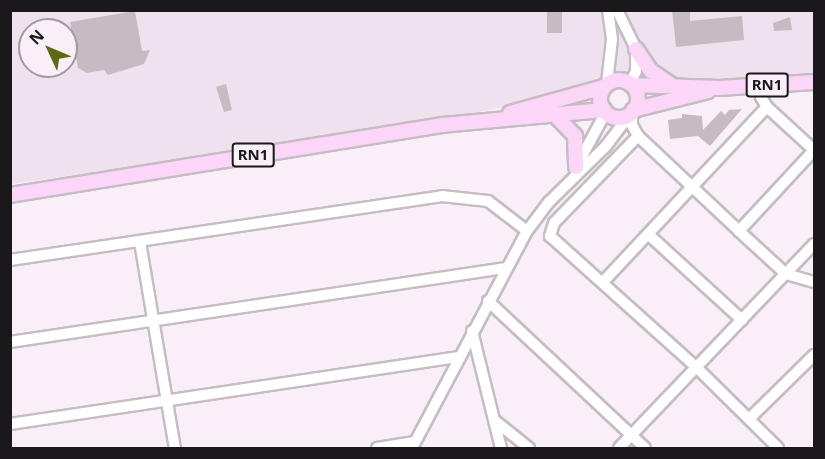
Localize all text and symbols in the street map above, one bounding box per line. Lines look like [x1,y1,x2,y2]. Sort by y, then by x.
north arrow [18,18,78,78]
text: N [24,25,49,49]
road number: RN1 [744,73,789,97]
road number: RN1 [230,143,276,167]

